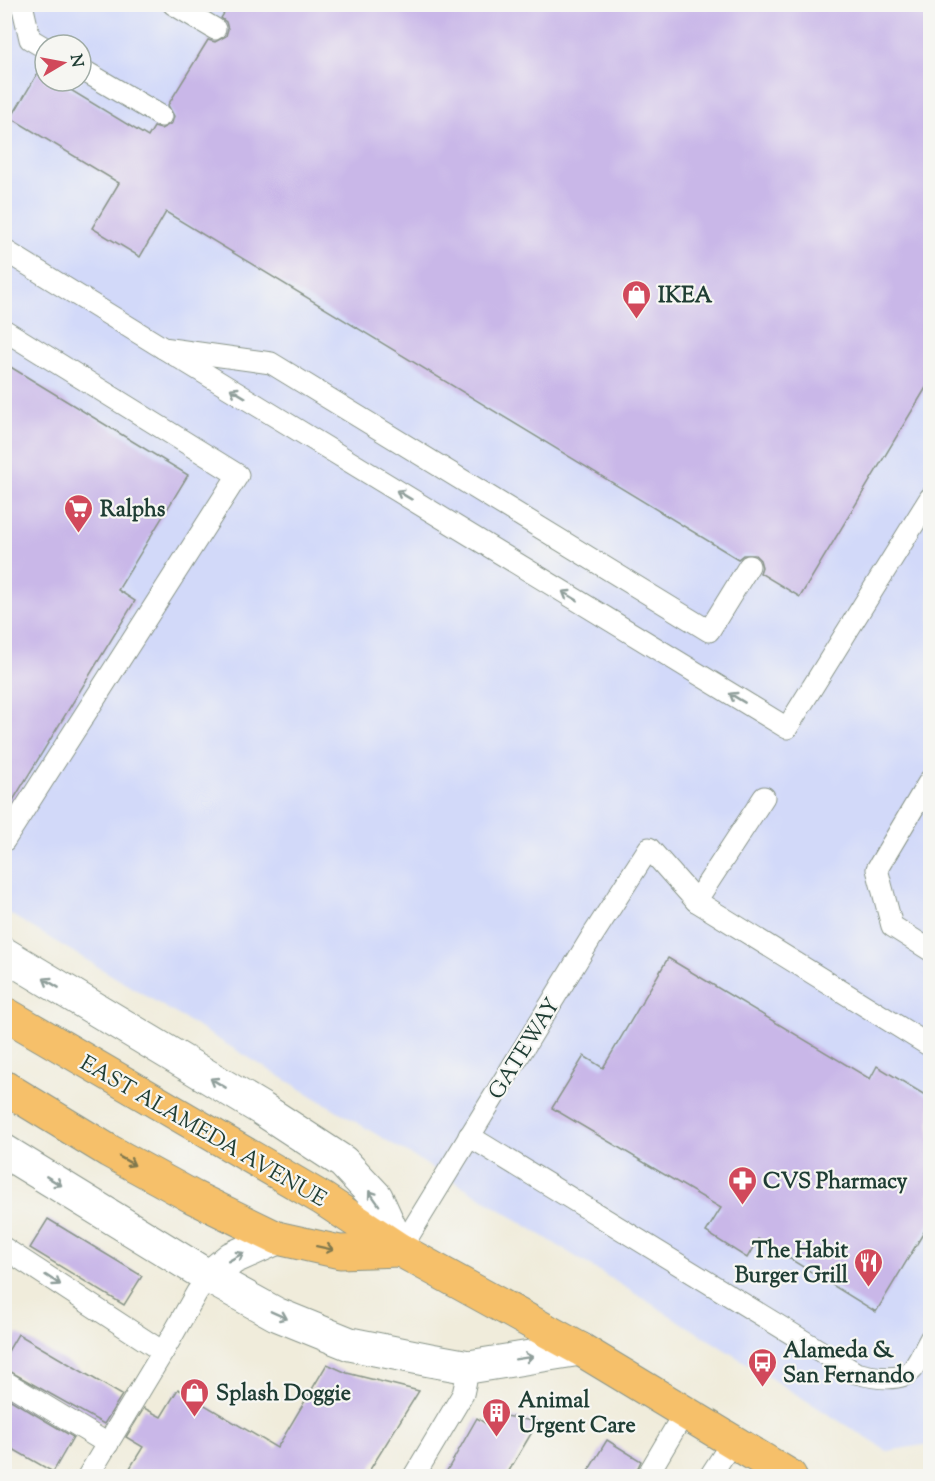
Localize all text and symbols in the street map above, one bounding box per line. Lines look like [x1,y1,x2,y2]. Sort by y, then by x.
north arrow [33,33,93,93]
text: N [63,53,88,69]
shop icon: IKEA [621,278,653,320]
place label: IKEA [658,281,712,313]
one-way arrow [229,387,246,400]
one-way arrow [396,488,413,500]
supermarket icon: Ralphs [63,492,95,534]
place label: Ralphs [100,495,166,527]
one-way arrow [562,590,579,603]
one-way arrow [729,691,746,703]
one-way arrow [43,976,60,988]
street label: GATEWAY [482,992,570,1107]
street label: EAST ALAMEDA AVENUE [73,1049,332,1216]
one-way arrow [210,1077,227,1089]
one-way arrow [118,1155,135,1167]
pharmacy icon: CVS Pharmacy [726,1164,758,1206]
place label: CVS Pharmacy [763,1167,907,1199]
one-way arrow [45,1175,62,1187]
one-way arrow [368,1190,380,1206]
place label: The Habit Burger Grill [735,1236,849,1293]
one-way arrow [316,1243,335,1255]
restaurant icon: The Habit Burger Grill [853,1246,885,1288]
one-way arrow [227,1251,244,1263]
one-way arrow [45,1274,62,1287]
one-way arrow [269,1310,287,1321]
place label: Alameda & San Fernando [783,1336,914,1393]
bus stop icon: Alameda & San Fernando [746,1346,778,1388]
one-way arrow [514,1352,534,1363]
shop icon: Splash Doggie [179,1376,211,1418]
place label: Splash Doggie [216,1379,351,1411]
place label: Animal Urgent Care [518,1386,636,1443]
building icon: Animal Urgent Care [481,1396,513,1438]

